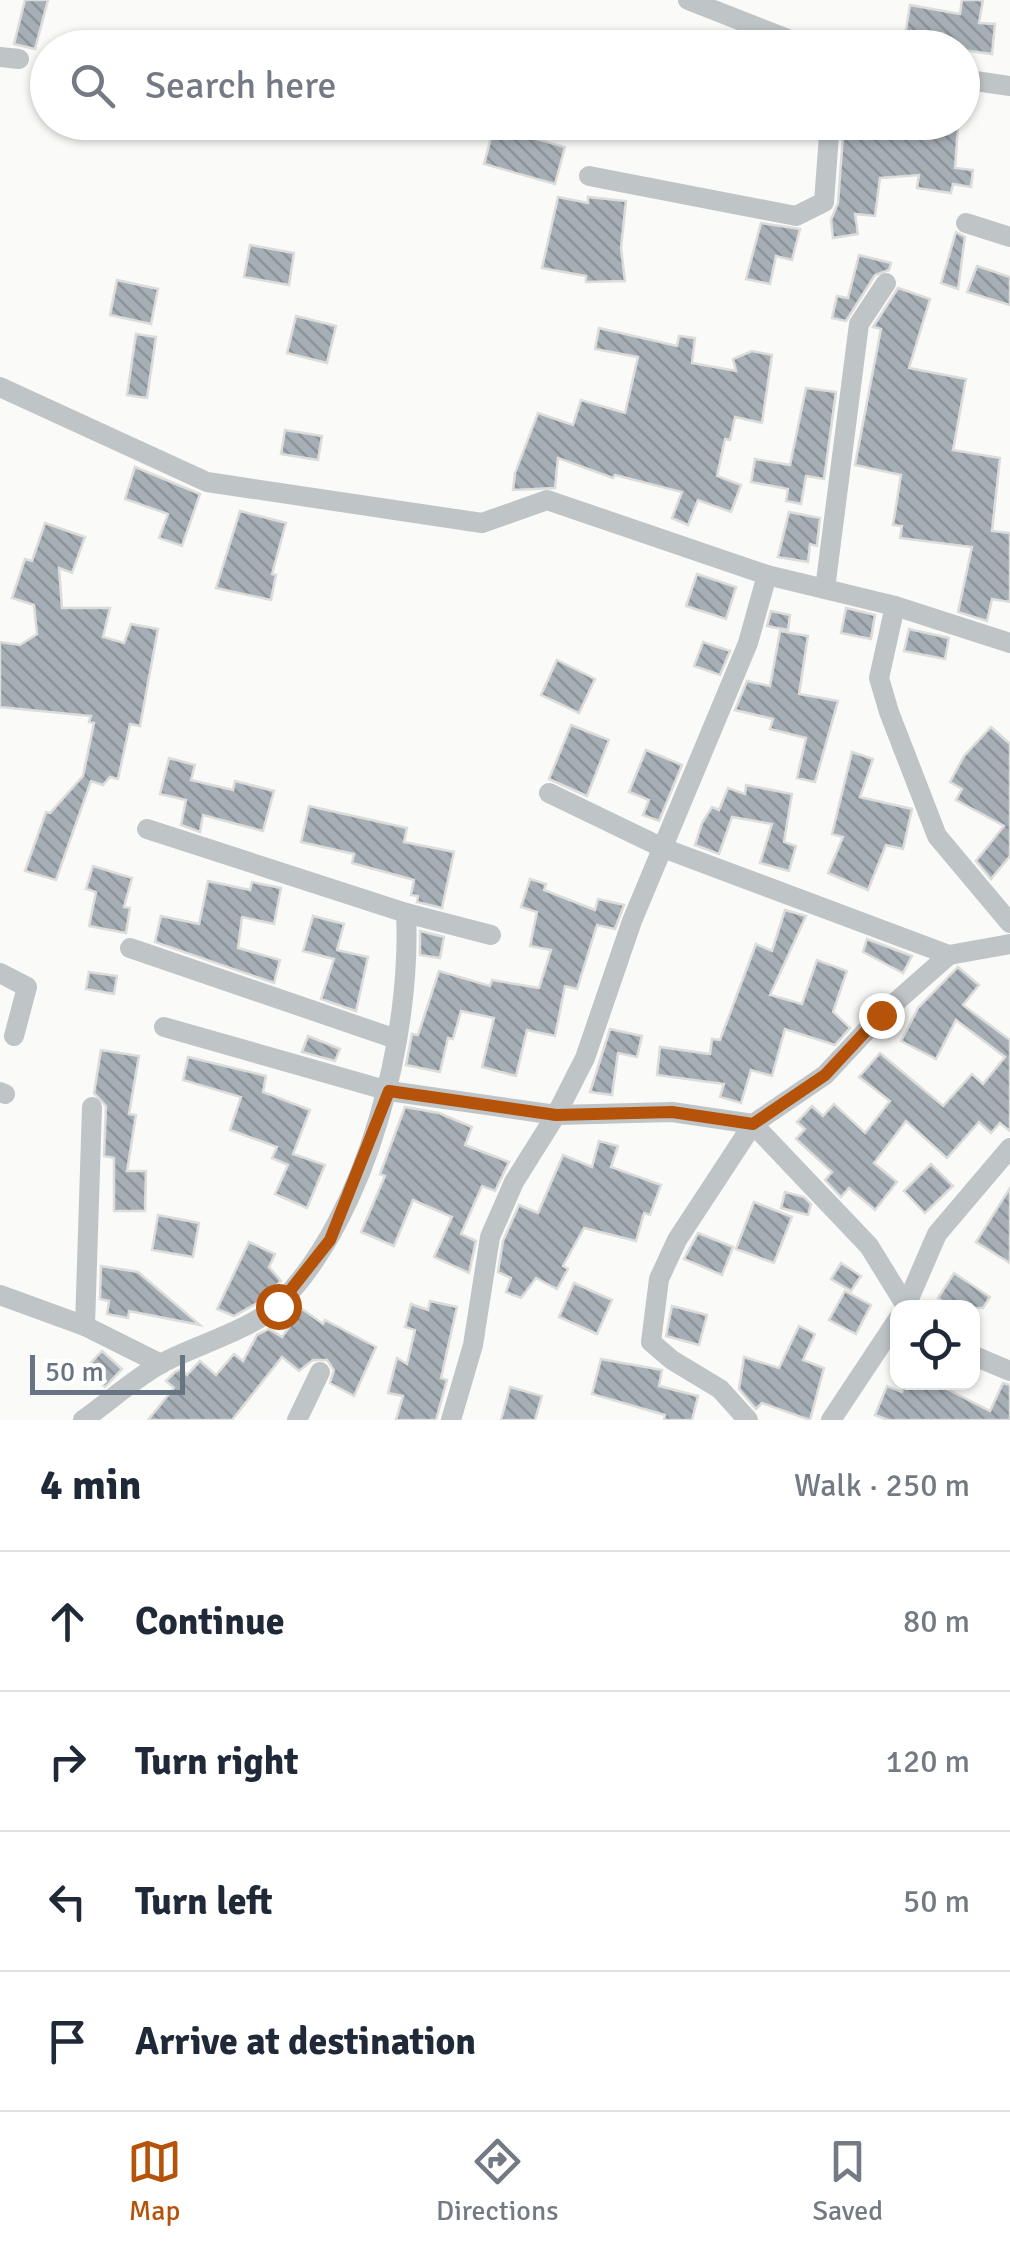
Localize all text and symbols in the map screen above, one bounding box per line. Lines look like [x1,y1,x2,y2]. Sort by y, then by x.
search box [30,30,980,140]
icon: search [65,58,120,113]
text: Search here [145,62,337,109]
route end [859,993,905,1039]
route start [256,1284,302,1330]
map controls [890,1300,980,1390]
button: locate [890,1300,980,1390]
scale bar [30,1350,185,1394]
text: 50 m [45,1355,104,1389]
text: 4 min [40,1460,141,1511]
text: Walk · 250 m [794,1466,970,1505]
icon: ahead [40,1594,95,1649]
text: Continue [135,1598,285,1645]
text: 80 m [903,1602,970,1641]
icon: right [40,1734,95,1789]
text: Turn right [135,1738,299,1785]
text: 120 m [886,1742,970,1781]
icon: left [40,1874,95,1929]
text: Turn left [135,1878,273,1925]
text: 50 m [903,1882,970,1921]
icon: arrive [40,2014,95,2069]
text: Arrive at destination [135,2018,476,2065]
tab: Map [127,2134,182,2228]
tab: Directions [436,2134,558,2228]
tab: Saved [812,2134,883,2228]

